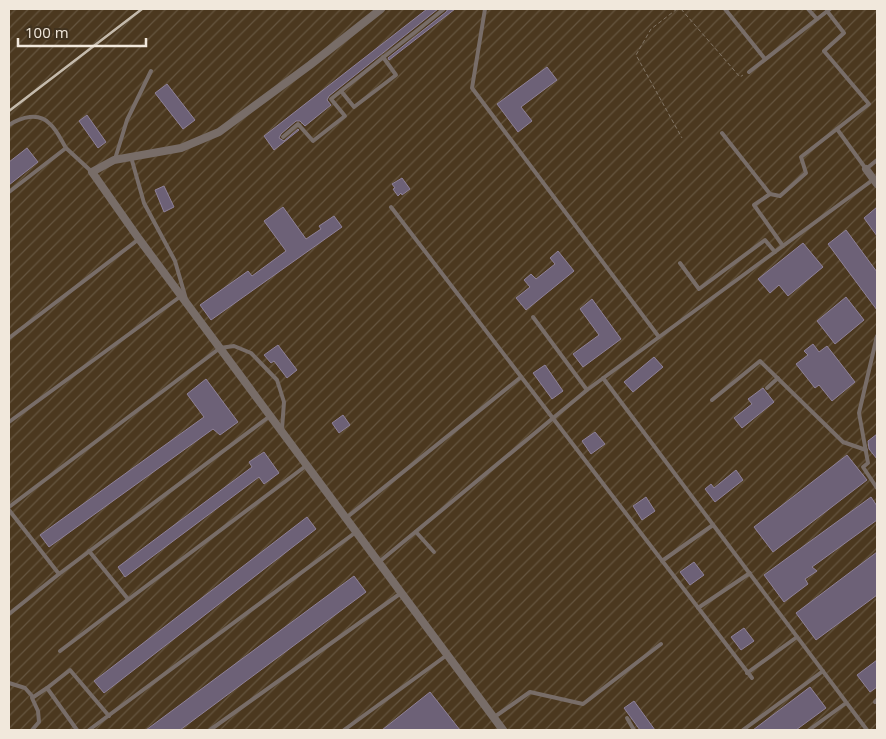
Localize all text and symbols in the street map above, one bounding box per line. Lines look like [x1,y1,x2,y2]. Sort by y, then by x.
scale bar [18,15,145,47]
text: 100 m [25,22,69,42]

